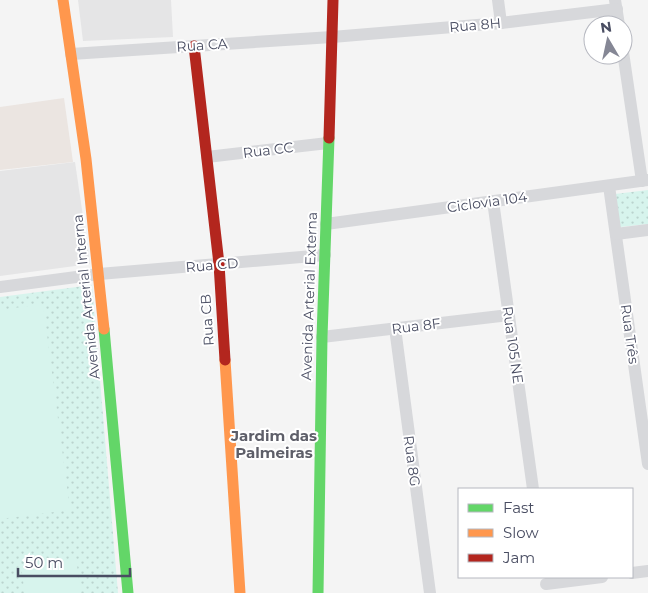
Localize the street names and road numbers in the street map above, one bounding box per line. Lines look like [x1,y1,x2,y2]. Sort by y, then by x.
street label: Rua 8H [448,14,502,36]
street label: Rua CA [176,34,229,56]
street label: Rua CC [242,138,294,162]
street label: Ciclovia 104 [446,187,529,217]
street label: Avenida Arterial Externa [297,211,321,381]
street label: Avenida Arterial Interna [68,214,104,380]
street label: Rua CD [185,254,239,276]
street label: Rua CB [196,293,218,347]
street label: Rua Três [617,303,643,365]
street label: Rua 105 NE [499,305,527,385]
street label: Rua 8F [390,314,442,338]
street label: Rua 8G [400,434,424,488]

